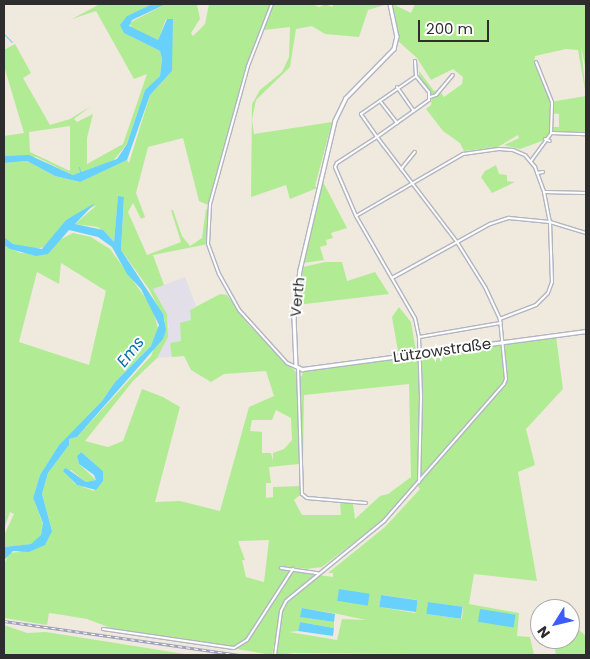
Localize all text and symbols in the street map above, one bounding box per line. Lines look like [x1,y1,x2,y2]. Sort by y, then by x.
scale bar [420,10,491,42]
text: 200 m [426,18,473,39]
street label: Verth [286,276,308,318]
water label: Ems [113,333,149,371]
street label: Lützowstraße [392,334,492,366]
north arrow [530,599,580,649]
text: N [532,622,555,642]

